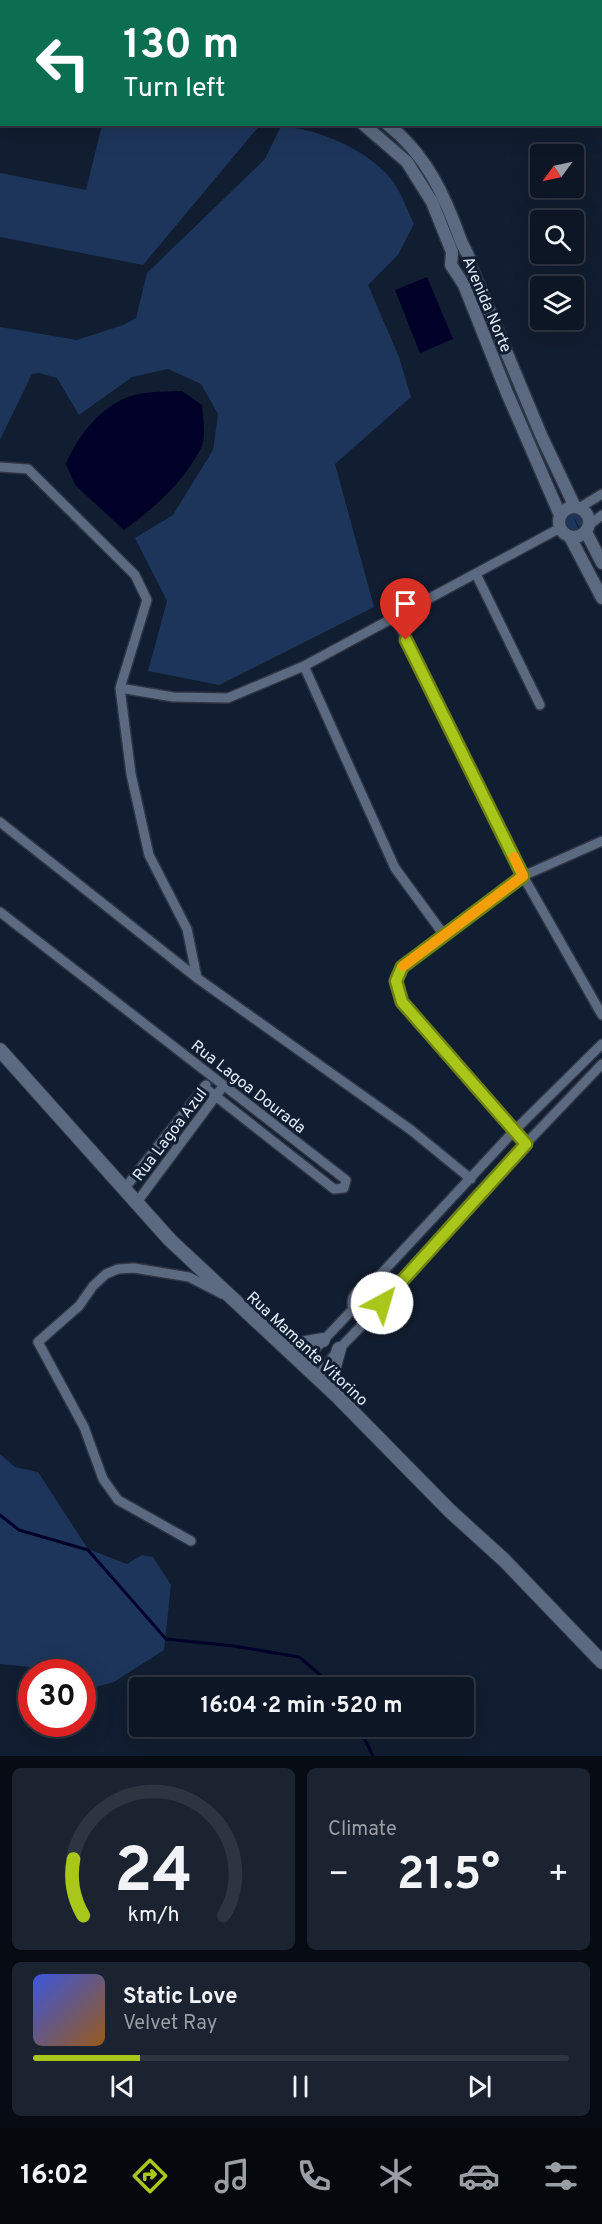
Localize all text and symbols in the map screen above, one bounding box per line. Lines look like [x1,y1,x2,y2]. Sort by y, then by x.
text: 130 m [123,20,239,73]
icon: left [24,24,102,102]
text: Turn left [123,72,225,106]
north arrow [530,144,584,198]
map controls [530,144,584,330]
button: search [530,210,584,264]
street label: Avenida Norte [457,254,515,356]
button: layers [530,276,584,330]
pin [380,578,431,640]
icon: arrive [389,587,422,620]
street label: Rua Lagoa Dourada [186,1036,309,1139]
street label: Rua Lagoa Azul [129,1085,212,1186]
position arrow [350,1271,414,1335]
street label: Rua Mamante Vitorino [242,1288,372,1411]
speed limit sign: 30 [18,1659,96,1737]
text: 16:04 · 2 min · 520 m [201,1693,402,1720]
text: Climate [328,1817,397,1843]
text: 24 [114,1835,193,1914]
text: 21.5° [397,1848,500,1905]
text: − [328,1855,349,1897]
text: + [548,1855,569,1897]
text: km/h [127,1902,180,1929]
text: Static Love [123,1984,237,2011]
text: Velvet Ray [123,2011,217,2037]
icon: previous [106,2070,139,2103]
icon: pause [284,2070,317,2103]
icon: next [463,2070,496,2103]
icon: directions [129,2155,171,2197]
icon: music [211,2155,253,2197]
icon: phone [293,2155,335,2197]
icon: climate [375,2155,417,2197]
icon: car [458,2155,500,2197]
icon: filters [540,2155,582,2197]
text: 16:02 [20,2159,88,2193]

